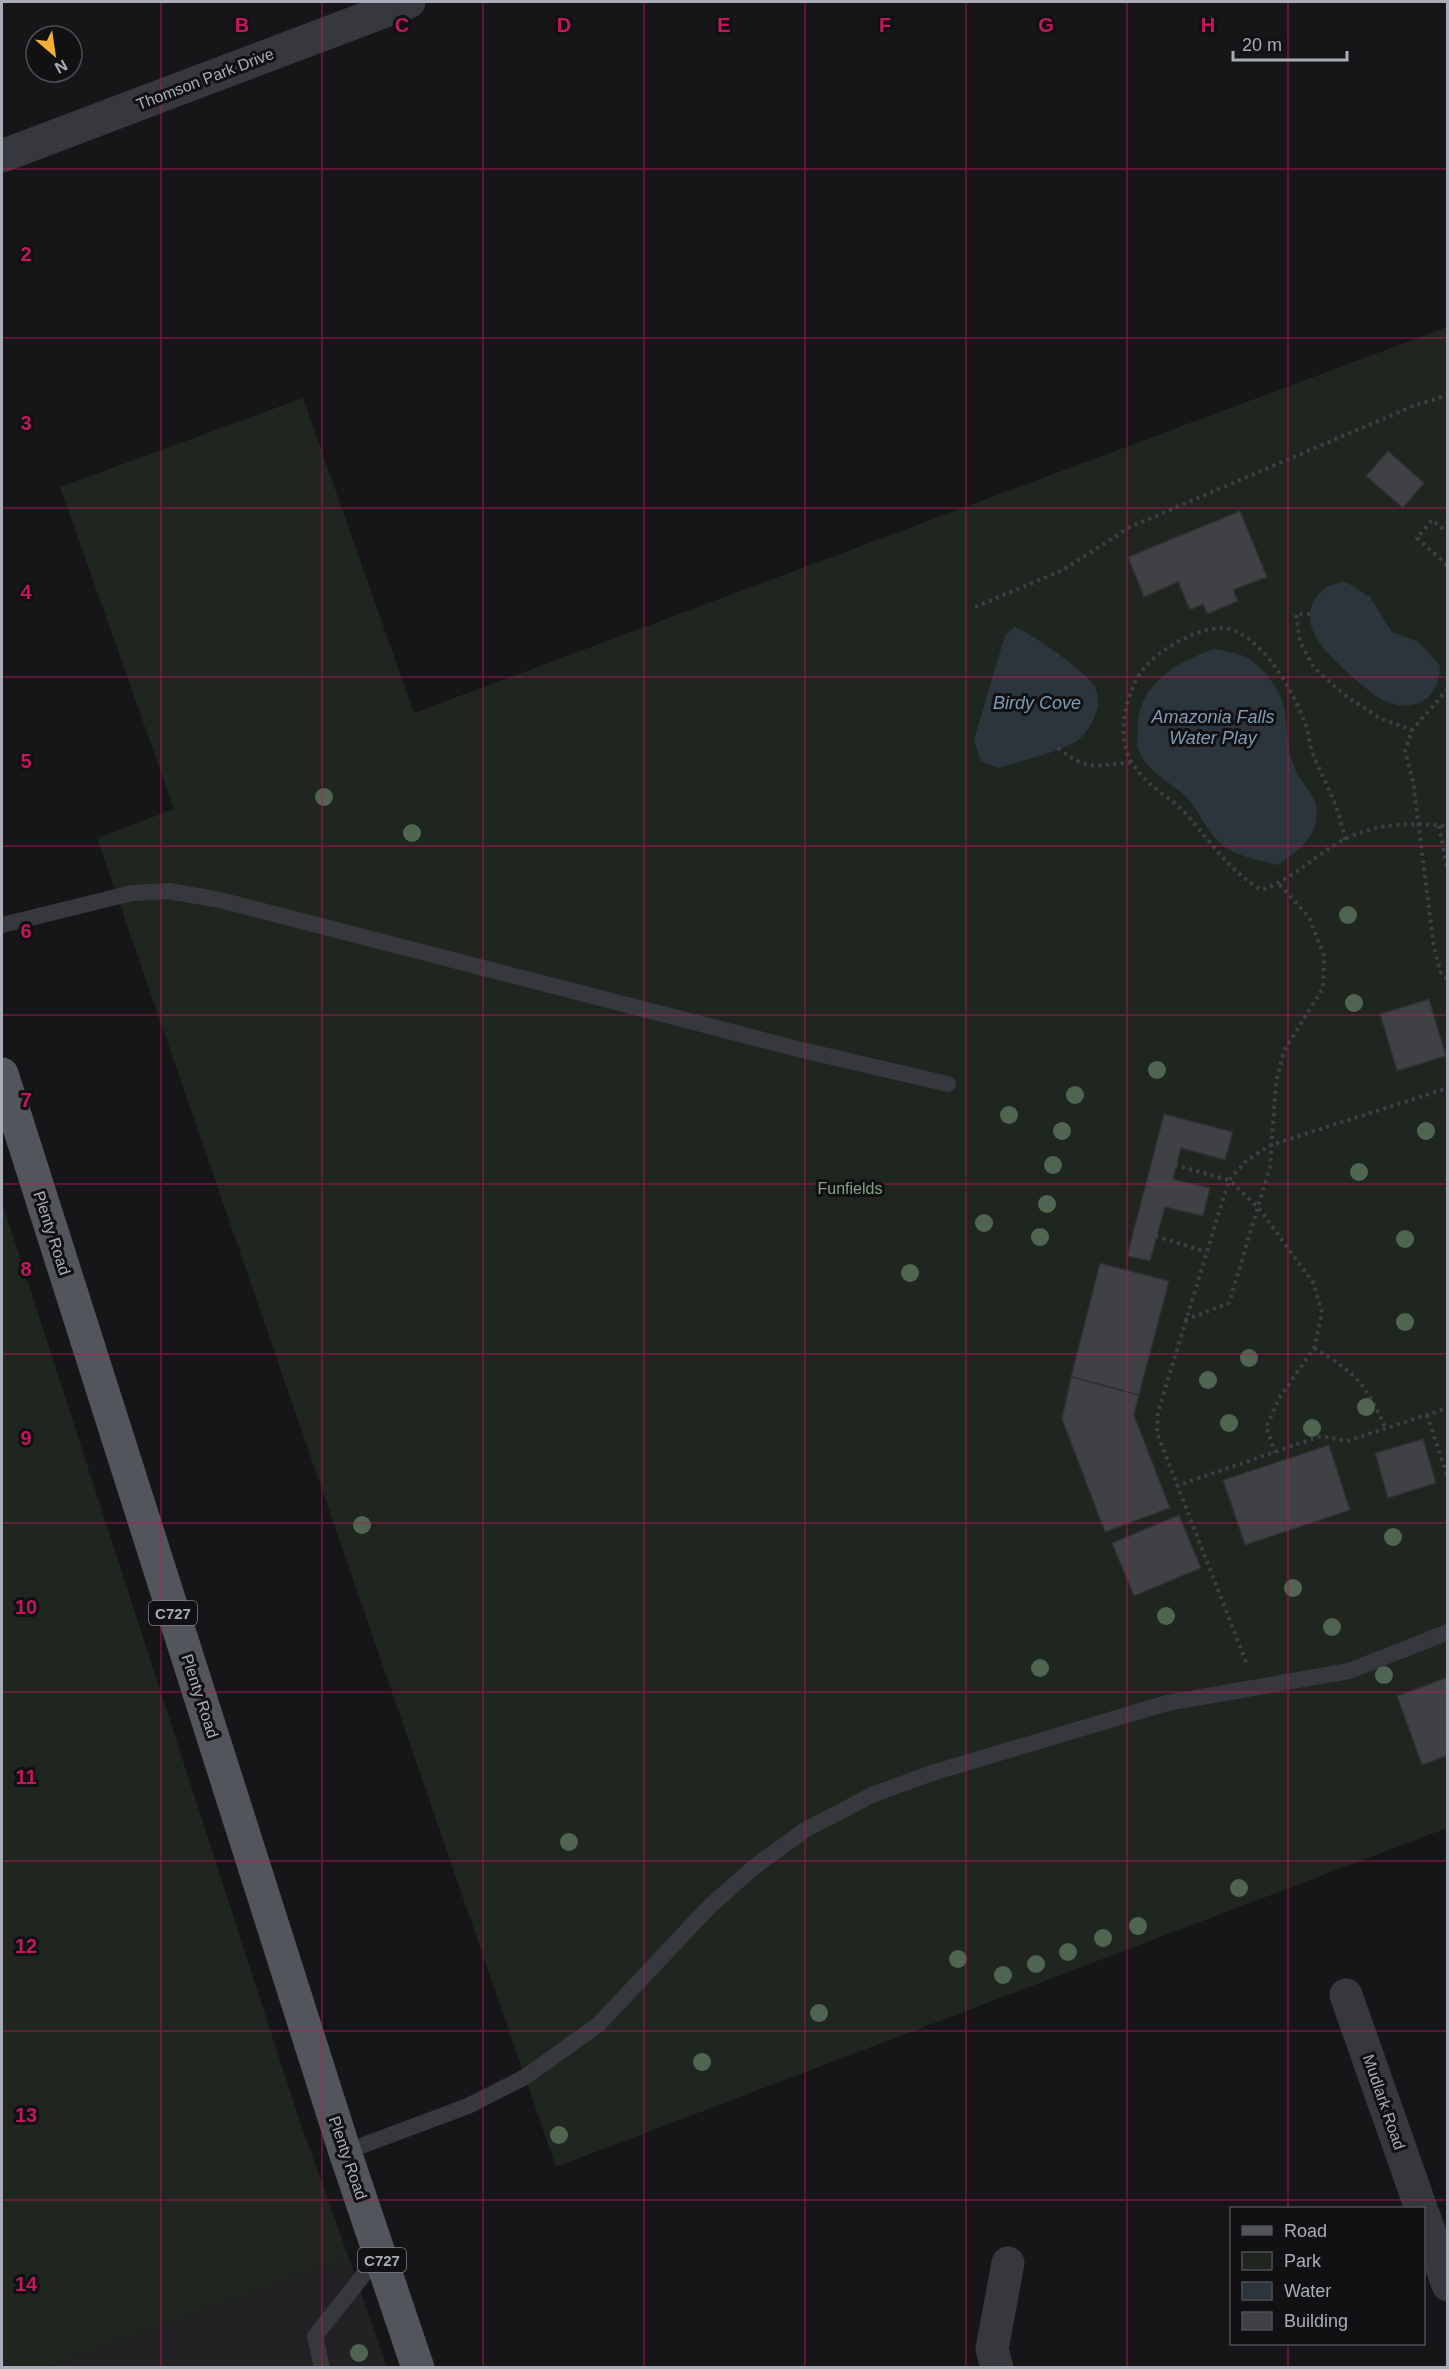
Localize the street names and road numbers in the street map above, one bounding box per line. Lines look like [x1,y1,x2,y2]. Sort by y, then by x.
street label: Thomson Park Drive [134,45,276,113]
street label: Plenty Road [30,1189,74,1277]
road number: C727 [149,1601,197,1625]
street label: Plenty Road [178,1652,222,1740]
street label: Mudlark Road [1360,2052,1408,2152]
street label: Plenty Road [326,2114,370,2202]
road number: C727 [358,2248,406,2272]

